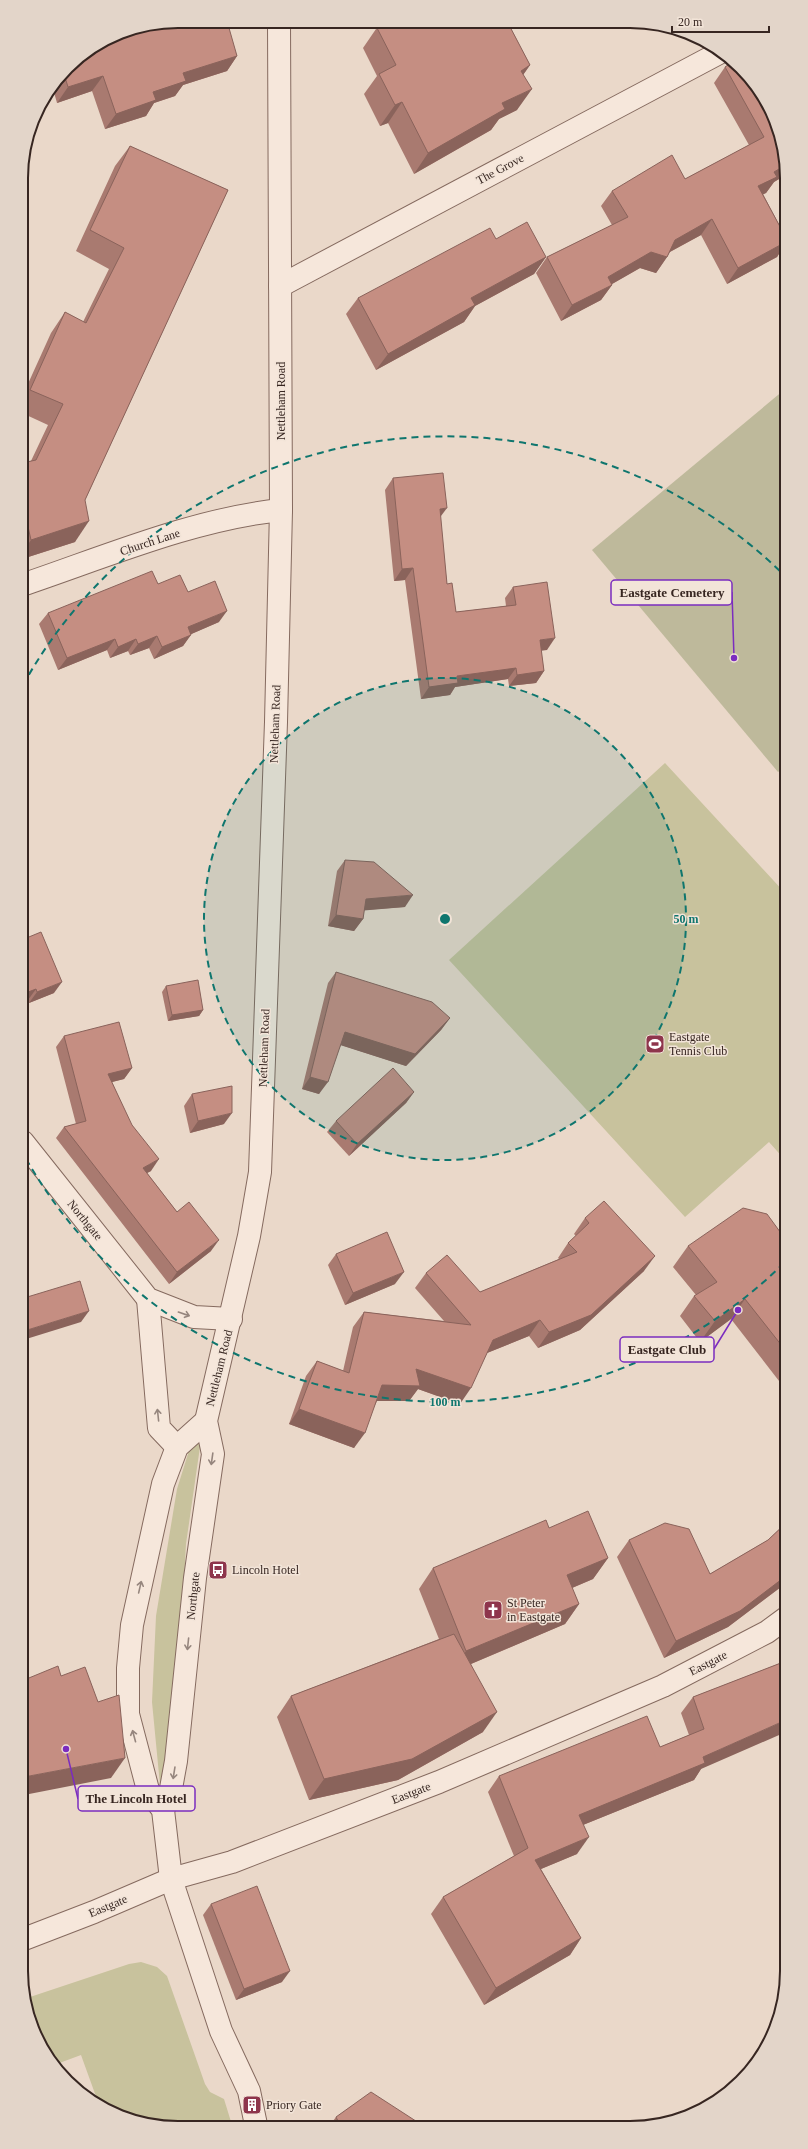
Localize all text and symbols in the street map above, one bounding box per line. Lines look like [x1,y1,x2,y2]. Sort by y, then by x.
scale bar [672,8,769,34]
text: 20 m [678,15,703,29]
street label: The Grove [474,151,526,187]
street label: Nettleham Road [274,362,288,440]
street label: Church Lane [118,526,182,558]
callout: Eastgate Cemetery [611,580,732,605]
text: Eastgate Cemetery [619,585,725,600]
street label: Nettleham Road [267,685,283,763]
centre of rings [438,912,452,926]
text: 50 m [674,912,699,926]
street label: Nettleham Road [256,1009,272,1087]
place label: Eastgate Tennis Club [669,1030,727,1058]
sports icon: Eastgate Tennis Club [644,1033,666,1055]
street label: Northgate [64,1197,106,1243]
one-way arrow [177,1311,190,1318]
street label: Nettleham Road [203,1328,235,1408]
callout: Eastgate Club [620,1337,714,1362]
text: Eastgate Club [628,1342,706,1357]
text: 100 m [430,1395,461,1409]
one-way arrow [154,1409,162,1422]
one-way arrow [208,1452,216,1465]
bus stop icon: Lincoln Hotel [207,1559,229,1581]
place label: Lincoln Hotel [232,1563,300,1577]
street label: Northgate [184,1571,202,1621]
one-way arrow [137,1581,145,1594]
place label: St Peter in Eastgate [507,1596,560,1624]
church icon: St Peter in Eastgate [482,1599,504,1621]
one-way arrow [184,1637,192,1650]
street label: Eastgate [687,1648,729,1678]
one-way arrow [129,1730,137,1743]
one-way arrow [170,1766,178,1779]
street label: Eastgate [390,1779,432,1807]
callout: The Lincoln Hotel [78,1786,195,1811]
text: The Lincoln Hotel [85,1791,187,1806]
street label: Eastgate [87,1892,129,1920]
building icon: Priory Gate [241,2094,263,2116]
place label: Priory Gate [266,2098,322,2112]

